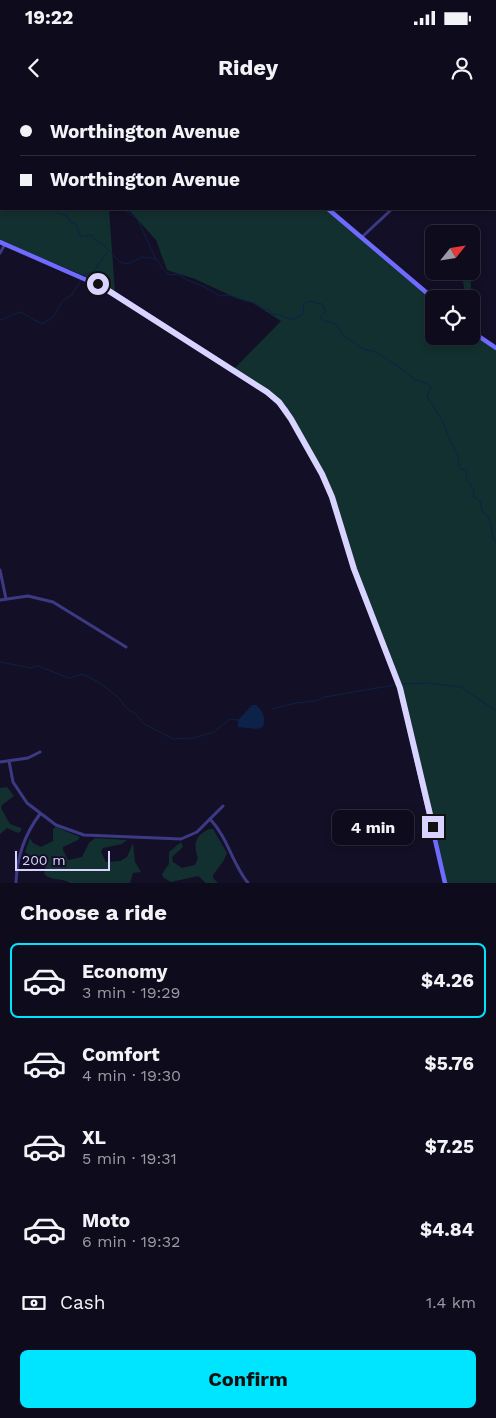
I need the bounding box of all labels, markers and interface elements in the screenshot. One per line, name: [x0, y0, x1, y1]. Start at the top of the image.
text: 19:22: [25, 6, 73, 29]
icon: back: [20, 54, 48, 82]
icon: person: [448, 54, 476, 82]
text: Ridey: [218, 55, 278, 80]
text: Worthington Avenue: [50, 120, 240, 143]
text: Worthington Avenue: [50, 168, 240, 191]
north arrow: [425, 225, 480, 280]
map controls: [425, 225, 480, 345]
route start: [87, 273, 109, 295]
button: locate: [425, 290, 480, 345]
callout: 4 min: [333, 810, 416, 844]
route end: [422, 816, 444, 838]
text: 4 min: [351, 818, 395, 837]
scale bar: [15, 848, 110, 871]
text: 200 m: [22, 852, 66, 868]
text: Choose a ride: [20, 900, 167, 925]
icon: car: [22, 958, 67, 1003]
text: Economy: [82, 960, 167, 983]
text: $4.26: [421, 969, 474, 992]
text: 3 min · 19:29: [82, 983, 180, 1002]
icon: car: [22, 1041, 67, 1086]
text: Comfort: [82, 1043, 160, 1066]
text: $5.76: [425, 1052, 474, 1075]
text: 4 min · 19:30: [82, 1066, 181, 1085]
icon: car: [22, 1124, 67, 1169]
text: XL: [82, 1126, 106, 1149]
text: $7.25: [425, 1135, 474, 1158]
text: 5 min · 19:31: [82, 1149, 177, 1168]
icon: car: [22, 1207, 67, 1252]
text: Moto: [82, 1209, 130, 1232]
text: $4.84: [420, 1218, 474, 1241]
text: 6 min · 19:32: [82, 1232, 180, 1251]
icon: cash: [20, 1289, 48, 1317]
text: Cash: [60, 1291, 106, 1314]
text: 1.4 km: [426, 1293, 476, 1312]
button: Confirm: [20, 1350, 476, 1408]

